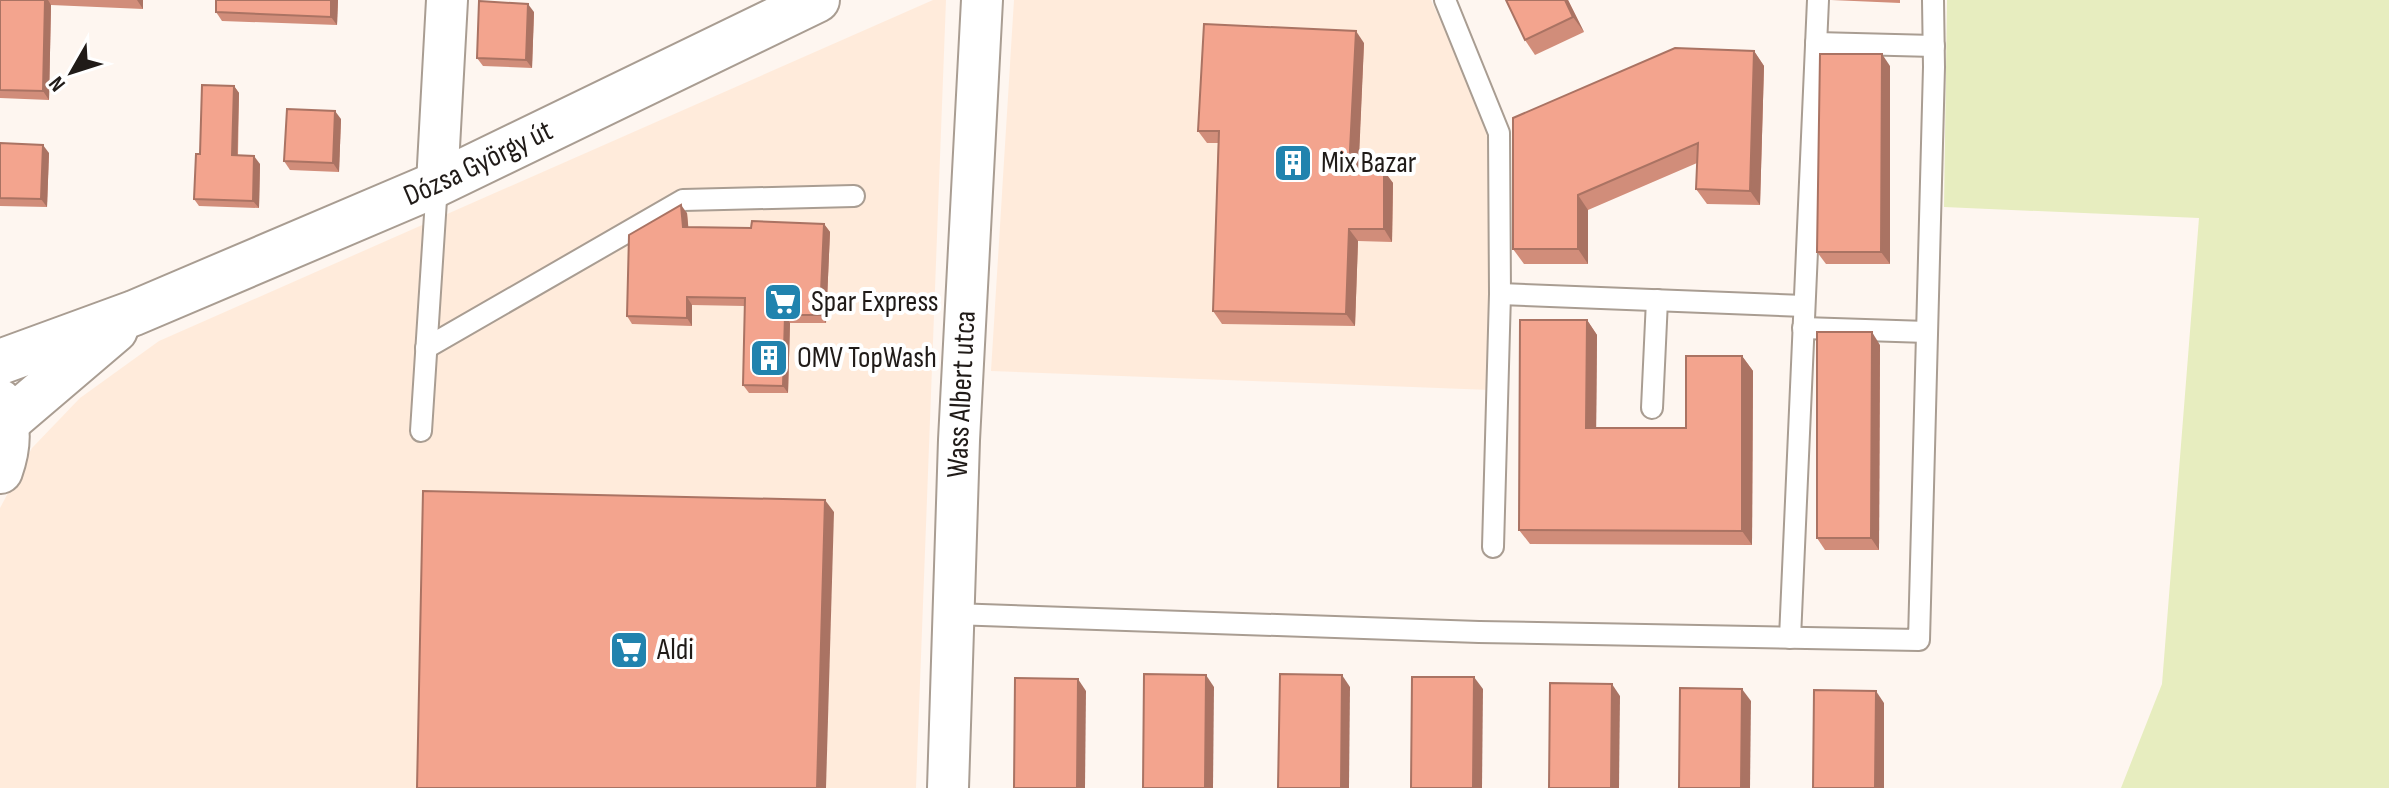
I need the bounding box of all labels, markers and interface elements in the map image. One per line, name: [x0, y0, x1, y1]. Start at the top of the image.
north arrow: [32, 32, 112, 112]
text: N: [43, 71, 72, 97]
street label: Dózsa György út: [398, 113, 558, 214]
building icon: Mix Bazar: [1272, 142, 1314, 184]
place label: Mix Bazar: [1321, 145, 1417, 181]
supermarket icon: Spar Express: [762, 281, 804, 323]
place label: Spar Express: [811, 284, 939, 320]
street label: Wass Albert utca: [940, 310, 984, 478]
building icon: OMV TopWash: [748, 337, 790, 379]
place label: OMV TopWash: [797, 340, 937, 376]
supermarket icon: Aldi: [608, 629, 650, 671]
place label: Aldi: [656, 632, 694, 668]

